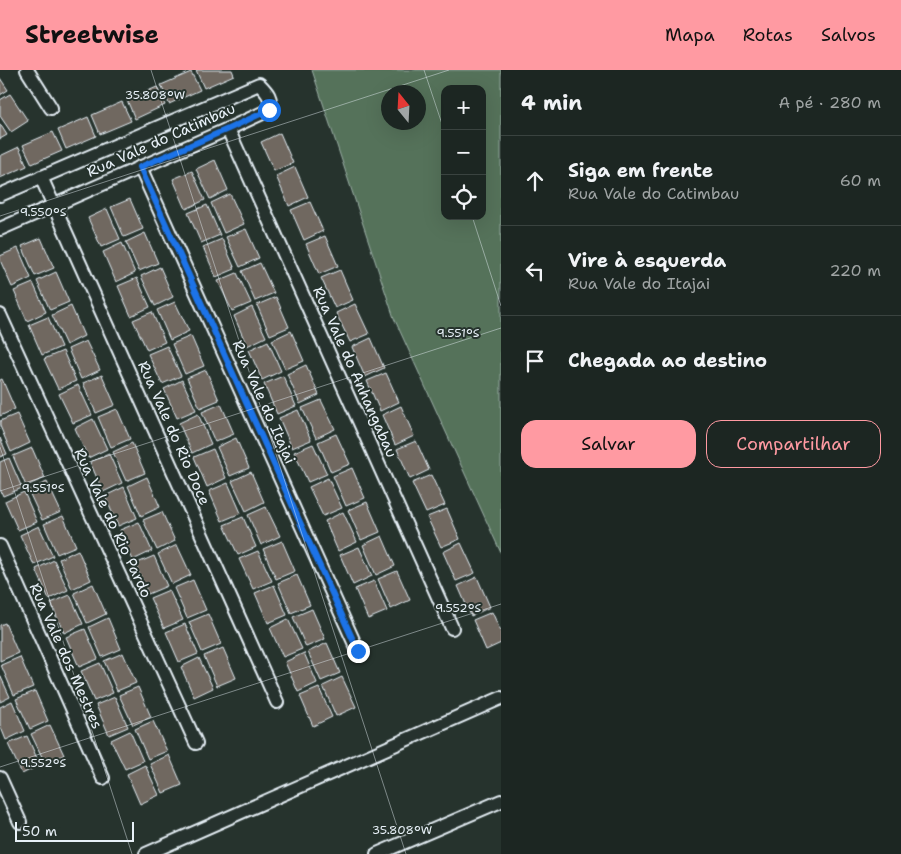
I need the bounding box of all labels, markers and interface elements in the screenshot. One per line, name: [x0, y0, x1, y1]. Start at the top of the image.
text: Streetwise: [25, 19, 159, 51]
text: Mapa: [665, 23, 715, 47]
text: Rotas: [743, 23, 793, 47]
text: Salvos: [821, 23, 876, 47]
north arrow: [381, 85, 426, 130]
map controls: [441, 85, 486, 220]
button: +: [441, 85, 486, 130]
text: 35.808°W: [125, 87, 185, 103]
text: 4 min: [521, 89, 582, 117]
text: A pé · 280 m: [778, 92, 881, 113]
street label: Rua Vale do Catimbau: [84, 98, 238, 182]
route start: [258, 99, 281, 122]
button: −: [441, 130, 486, 175]
text: Siga em frente: [568, 158, 713, 183]
icon: ahead: [521, 167, 549, 195]
text: 60 m: [840, 170, 881, 191]
button: locate: [441, 175, 486, 220]
text: Rua Vale do Catimbau: [568, 183, 739, 204]
text: 9.550°S: [20, 204, 67, 220]
text: Vire à esquerda: [568, 248, 726, 273]
icon: left: [521, 257, 549, 285]
text: 220 m: [829, 260, 881, 281]
text: Rua Vale do Itajai: [568, 273, 710, 294]
street label: Rua Vale do Anhangabau: [308, 283, 402, 461]
text: 9.551°S: [437, 325, 480, 341]
street label: Rua Vale do Itajai: [228, 337, 300, 467]
icon: arrive: [521, 347, 549, 375]
text: Chegada ao destino: [568, 348, 767, 373]
street label: Rua Vale do Rio Doce: [133, 358, 215, 508]
button: Salvar: [521, 420, 696, 468]
button: Compartilhar: [706, 420, 881, 468]
street label: Rua Vale do Rio Pardo: [69, 445, 157, 601]
text: 9.551°S: [22, 480, 65, 496]
street label: Rua Vale dos Mestres: [25, 580, 107, 732]
text: 9.552°S: [435, 600, 481, 616]
route end: [347, 640, 370, 663]
text: 9.552°S: [20, 755, 66, 771]
scale bar: [15, 819, 134, 842]
text: 50 m: [22, 822, 57, 840]
text: 35.808°W: [372, 822, 432, 838]

